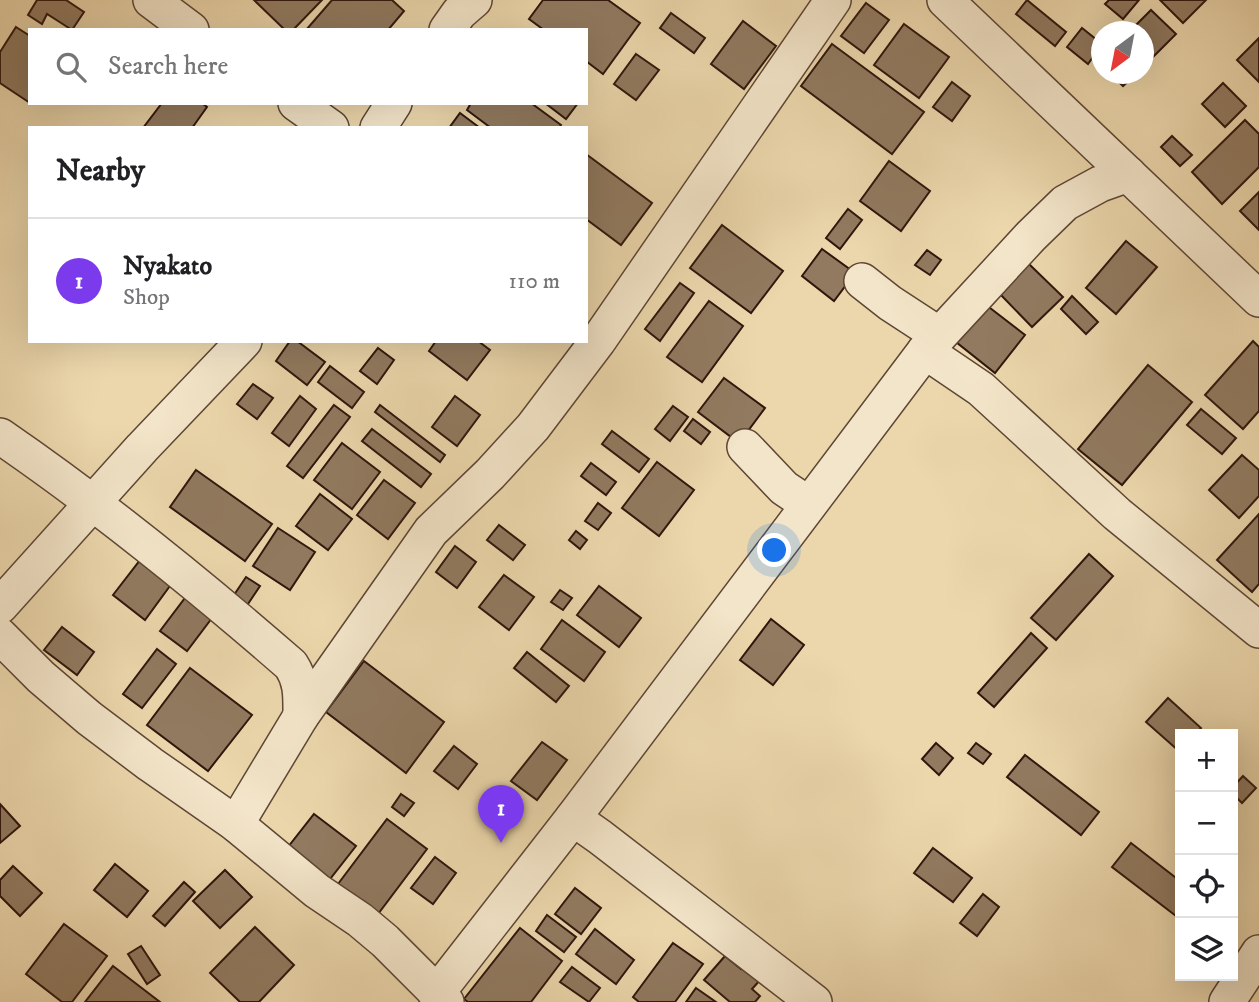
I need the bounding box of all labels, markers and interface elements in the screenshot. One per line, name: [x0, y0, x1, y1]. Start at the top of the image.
north arrow: [1091, 21, 1154, 84]
search box: [28, 28, 588, 105]
icon: search: [52, 48, 90, 86]
text: Search here: [108, 50, 228, 83]
text: Nearby: [56, 153, 145, 190]
text: Nyakato: [123, 250, 212, 283]
text: 1: [75, 267, 83, 296]
text: 110 m: [509, 267, 560, 296]
text: Shop: [123, 283, 170, 312]
your location: [757, 533, 791, 567]
map controls: [1175, 729, 1238, 981]
button: +: [1175, 729, 1238, 792]
pin: 1: [478, 785, 524, 843]
button: −: [1175, 792, 1238, 855]
button: locate: [1175, 855, 1238, 918]
button: layers: [1175, 918, 1238, 981]

